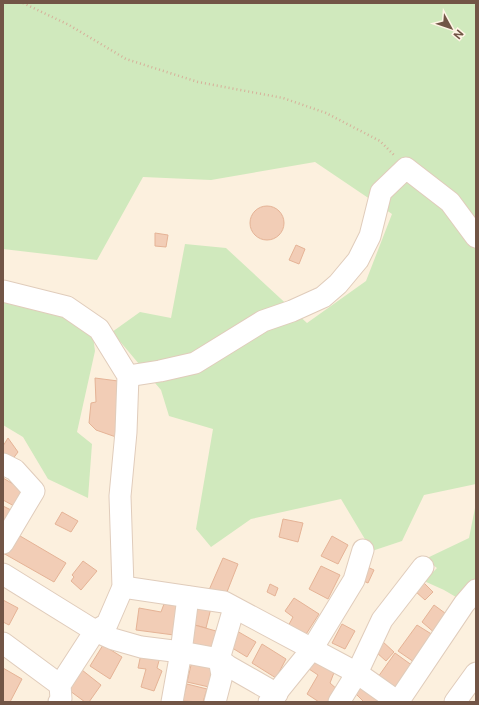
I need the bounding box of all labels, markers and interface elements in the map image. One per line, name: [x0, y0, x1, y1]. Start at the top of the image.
north arrow: [431, 8, 471, 48]
text: N: [451, 27, 466, 42]

